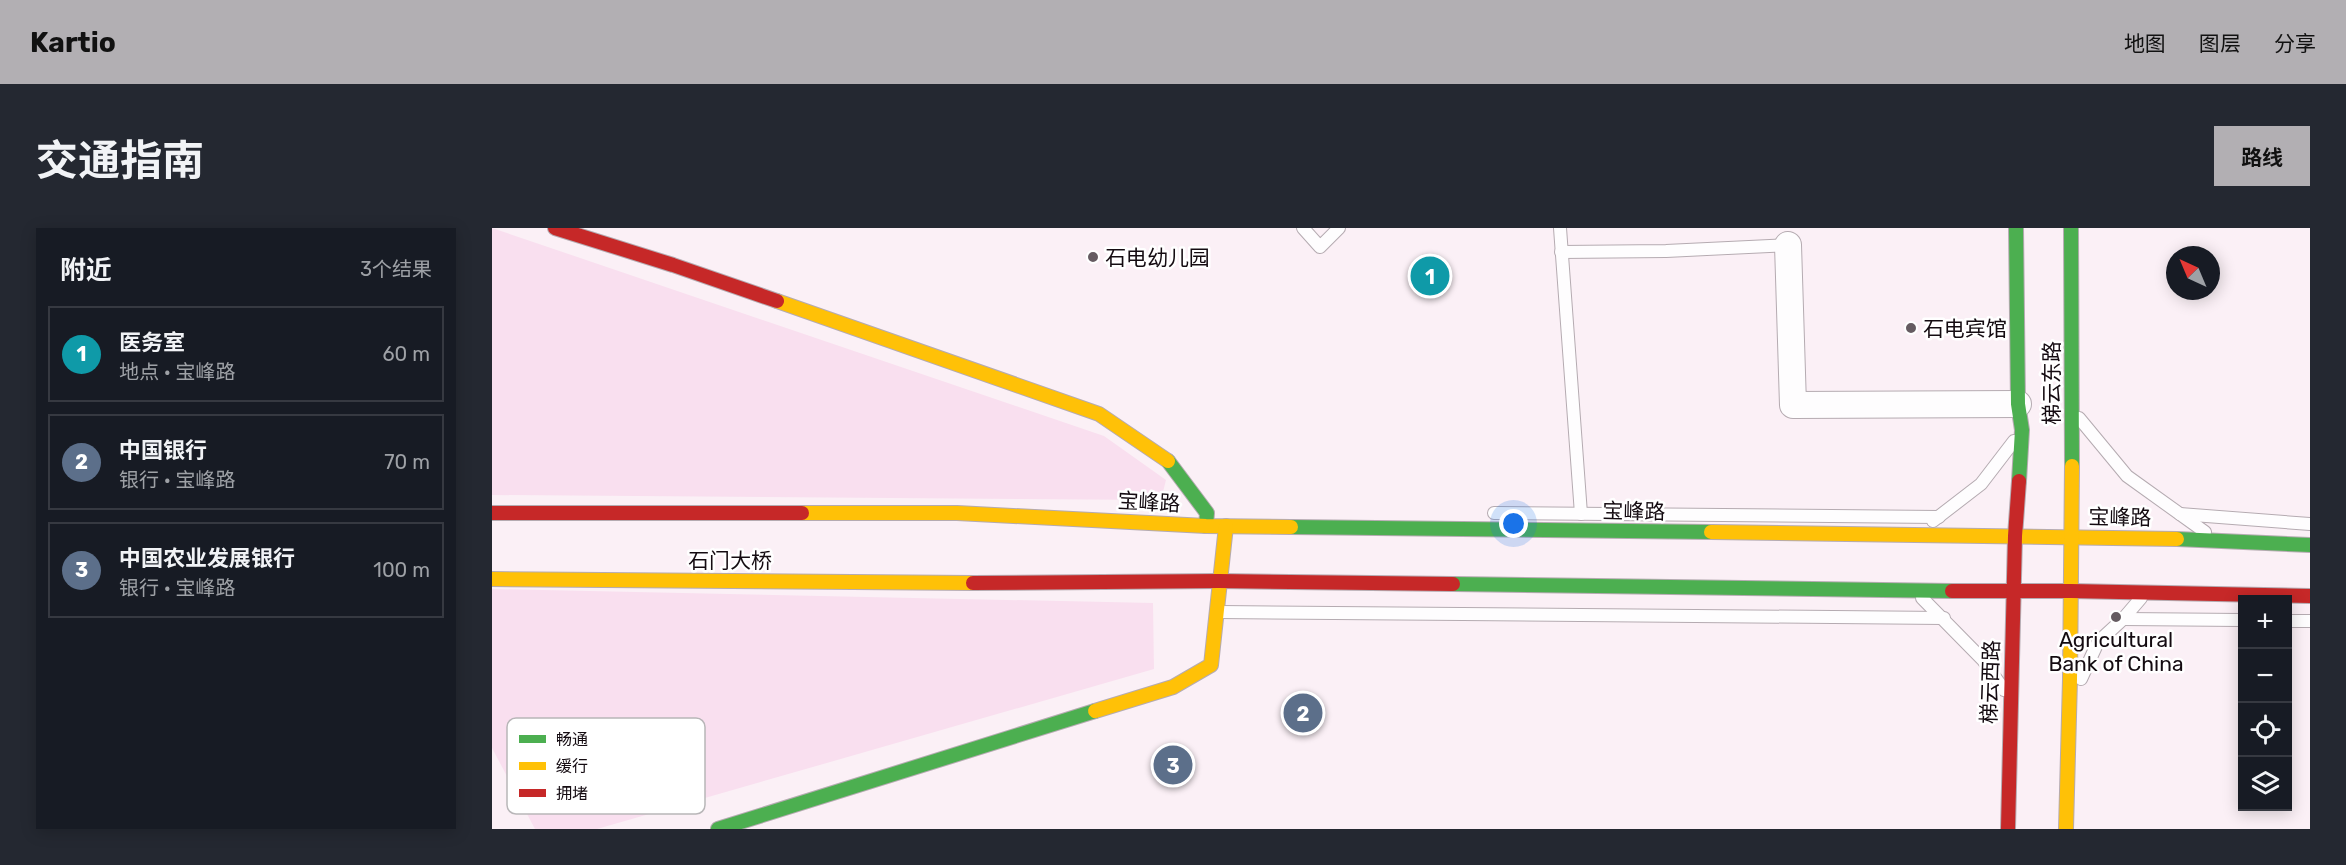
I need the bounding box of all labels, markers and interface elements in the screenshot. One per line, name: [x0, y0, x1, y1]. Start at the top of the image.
text: Kartio: [30, 26, 116, 59]
text: 地图: [2124, 31, 2166, 56]
text: 图层: [2199, 31, 2241, 56]
text: 分享: [2274, 31, 2316, 56]
button: 路线: [2214, 126, 2310, 186]
text: 交通指南: [36, 136, 204, 186]
place label: 石电幼儿园: [1105, 245, 1210, 270]
north arrow: [2166, 246, 2220, 300]
marker: 石电幼儿园: [1086, 250, 1100, 264]
pin: 1: [1410, 254, 1450, 298]
text: 附近: [60, 255, 112, 286]
text: 3个结果: [360, 257, 432, 281]
place label: 石电宾馆: [1923, 316, 2007, 341]
marker: 石电宾馆: [1904, 321, 1918, 335]
text: 医务室: [119, 329, 185, 356]
street label: 梯云东路: [2039, 341, 2064, 425]
text: 1: [77, 342, 86, 366]
text: 60 m: [383, 342, 430, 366]
text: 地点 · 宝峰路: [119, 360, 235, 384]
text: 中国银行: [119, 437, 207, 464]
text: 2: [75, 450, 88, 474]
text: 70 m: [384, 450, 430, 474]
text: 银行 · 宝峰路: [119, 468, 235, 492]
street label: 宝峰路: [1117, 488, 1181, 516]
street label: 宝峰路: [1602, 498, 1666, 524]
street label: 宝峰路: [2088, 504, 2152, 530]
your location: [1499, 509, 1528, 538]
text: 中国农业发展银行: [119, 545, 295, 572]
street label: 石门大桥: [688, 548, 772, 573]
text: 3: [75, 558, 88, 582]
text: 100 m: [373, 558, 430, 582]
text: 银行 · 宝峰路: [119, 576, 235, 600]
map controls: [2238, 595, 2292, 811]
button: +: [2238, 595, 2292, 649]
marker: Agricultural Bank of China: [2109, 610, 2123, 624]
place label: Agricultural Bank of China: [2049, 627, 2183, 676]
street label: 梯云西路: [1976, 640, 2004, 724]
button: −: [2238, 649, 2292, 703]
pin: 2: [1284, 690, 1322, 736]
button: locate: [2238, 703, 2292, 757]
legend: [507, 718, 705, 814]
text: 畅通: [556, 730, 588, 749]
pin: 3: [1154, 742, 1192, 788]
text: 缓行: [556, 757, 588, 776]
button: layers: [2238, 757, 2292, 811]
text: 拥堵: [556, 784, 588, 803]

